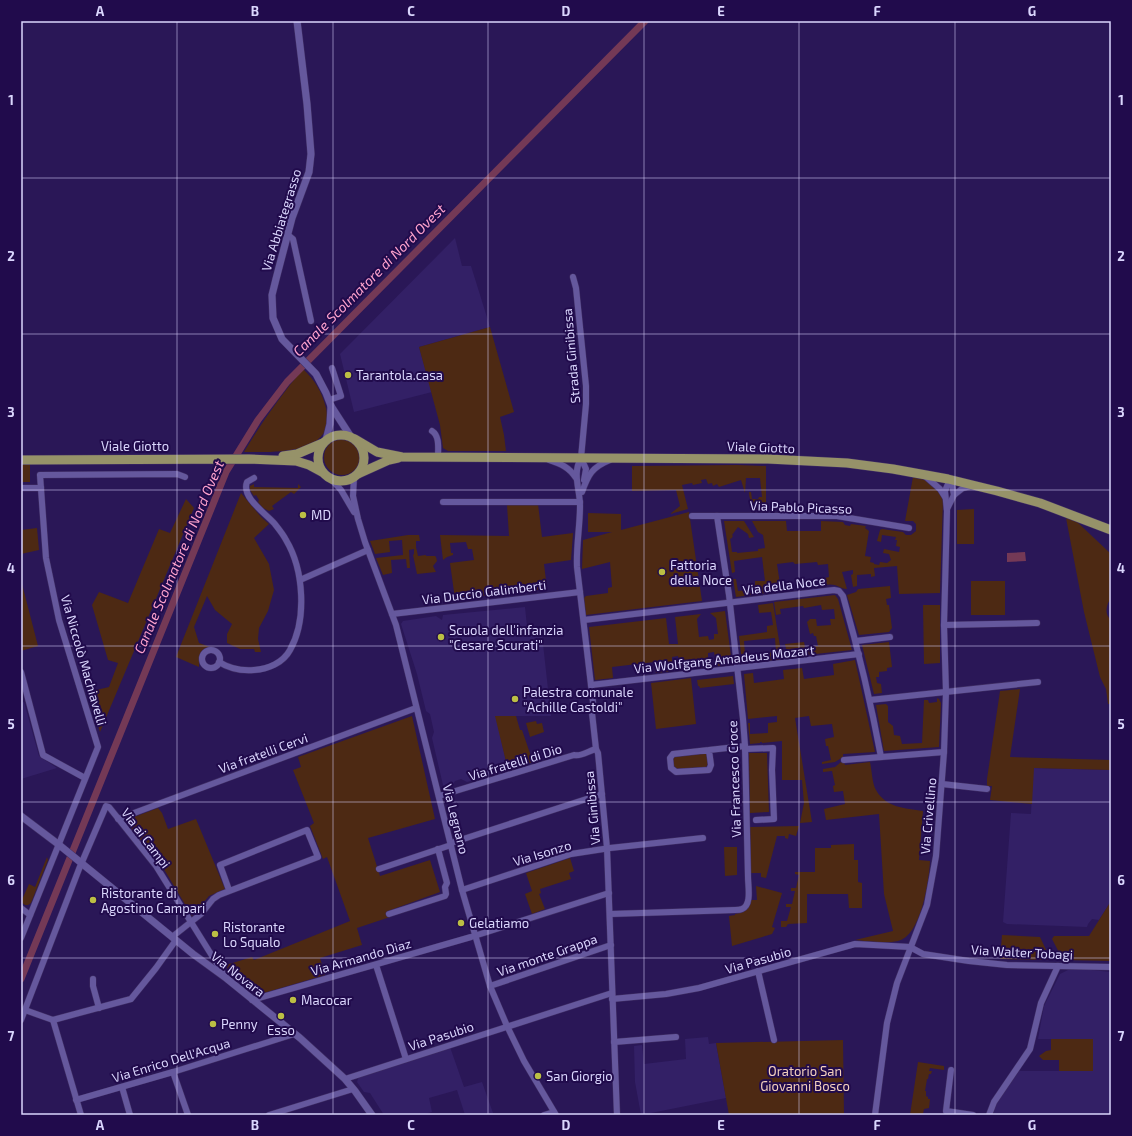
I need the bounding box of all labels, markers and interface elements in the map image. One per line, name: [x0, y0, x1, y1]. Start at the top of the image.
text: A: [96, 3, 105, 19]
text: B: [251, 3, 259, 19]
text: C: [407, 3, 415, 19]
text: D: [562, 3, 571, 19]
text: E: [717, 3, 725, 19]
text: F: [873, 3, 881, 19]
text: G: [1028, 3, 1036, 19]
text: 1: [8, 92, 14, 108]
text: 1: [1118, 92, 1124, 108]
street label: Via Abbiategrasso: [258, 167, 304, 273]
water label: Canale Scolmatore di Nord Ovest: [289, 199, 449, 359]
text: 2: [7, 248, 15, 264]
text: 2: [1117, 248, 1125, 264]
street label: Strada Ginibissa: [559, 308, 583, 404]
place label: Tarantola.casa: [356, 367, 443, 383]
marker: Tarantola.casa: [343, 370, 353, 380]
text: 3: [7, 404, 15, 420]
text: 3: [1117, 404, 1125, 420]
street label: Viale Giotto: [101, 438, 169, 454]
street label: Viale Giotto: [727, 438, 795, 456]
water label: Canale Scolmatore di Nord Ovest: [130, 457, 227, 656]
street label: Via Pablo Picasso: [750, 497, 852, 517]
place label: MD: [311, 507, 331, 523]
marker: MD: [298, 510, 308, 520]
place label: Fattoria della Noce: [670, 557, 732, 588]
text: 4: [7, 560, 15, 576]
text: 4: [1117, 560, 1125, 576]
marker: Fattoria della Noce: [657, 567, 667, 577]
street label: Via della Noce: [742, 572, 826, 598]
street label: Via Duccio Galimberti: [421, 576, 547, 608]
street label: Via Niccolò Machiavelli: [58, 593, 110, 727]
place label: Scuola dell'infanzia "Cesare Scurati": [449, 622, 563, 653]
marker: Scuola dell'infanzia "Cesare Scurati": [436, 632, 446, 642]
street label: Via Wolfgang Amadeus Mozart: [633, 642, 815, 676]
place label: Palestra comunale "Achille Castoldi": [523, 684, 633, 715]
marker: Palestra comunale "Achille Castoldi": [510, 694, 520, 704]
text: 5: [7, 716, 15, 732]
text: 5: [1117, 716, 1125, 732]
street label: Via Francesco Croce: [724, 720, 744, 838]
street label: Via fratelli Cervi: [216, 729, 310, 777]
street label: Via fratelli di Dio: [466, 740, 564, 784]
street label: Via Ginibissa: [581, 770, 603, 846]
street label: Via Crivellino: [917, 777, 939, 855]
street label: Via Legnano: [440, 782, 472, 856]
street label: Via ai Campi: [118, 805, 174, 871]
street label: Via Isonzo: [511, 837, 573, 869]
text: 6: [7, 872, 15, 888]
text: 6: [1117, 872, 1125, 888]
place label: Ristorante di Agostino Campari: [101, 885, 205, 916]
marker: Ristorante di Agostino Campari: [88, 895, 98, 905]
place label: Gelatiamo: [469, 915, 529, 931]
marker: Gelatiamo: [456, 918, 466, 928]
place label: Ristorante Lo Squalo: [223, 919, 285, 950]
marker: Ristorante Lo Squalo: [210, 929, 220, 939]
street label: Via monte Grappa: [495, 930, 599, 980]
street label: Via Armando Diaz: [309, 935, 413, 979]
street label: Via Walter Tobagi: [971, 941, 1073, 963]
street label: Via Pasubio: [723, 943, 793, 977]
street label: Via Novara: [208, 948, 268, 1000]
place label: Macocar: [301, 992, 352, 1008]
marker: Macocar: [288, 995, 298, 1005]
marker: Esso: [276, 1011, 286, 1021]
place label: Penny: [221, 1016, 258, 1032]
street label: Via Pasubio: [406, 1018, 476, 1054]
marker: Penny: [208, 1019, 218, 1029]
place label: Esso: [267, 1022, 295, 1038]
text: 7: [8, 1028, 15, 1044]
text: 7: [1118, 1028, 1125, 1044]
street label: Via Enrico Dell'Acqua: [110, 1034, 232, 1086]
park label: Oratorio San Giovanni Bosco: [760, 1063, 850, 1094]
place label: San Giorgio: [546, 1068, 613, 1084]
marker: San Giorgio: [533, 1071, 543, 1081]
text: A: [96, 1117, 105, 1133]
text: B: [251, 1117, 259, 1133]
text: C: [407, 1117, 415, 1133]
text: D: [562, 1117, 571, 1133]
text: E: [717, 1117, 725, 1133]
text: F: [873, 1117, 881, 1133]
text: G: [1028, 1117, 1036, 1133]

